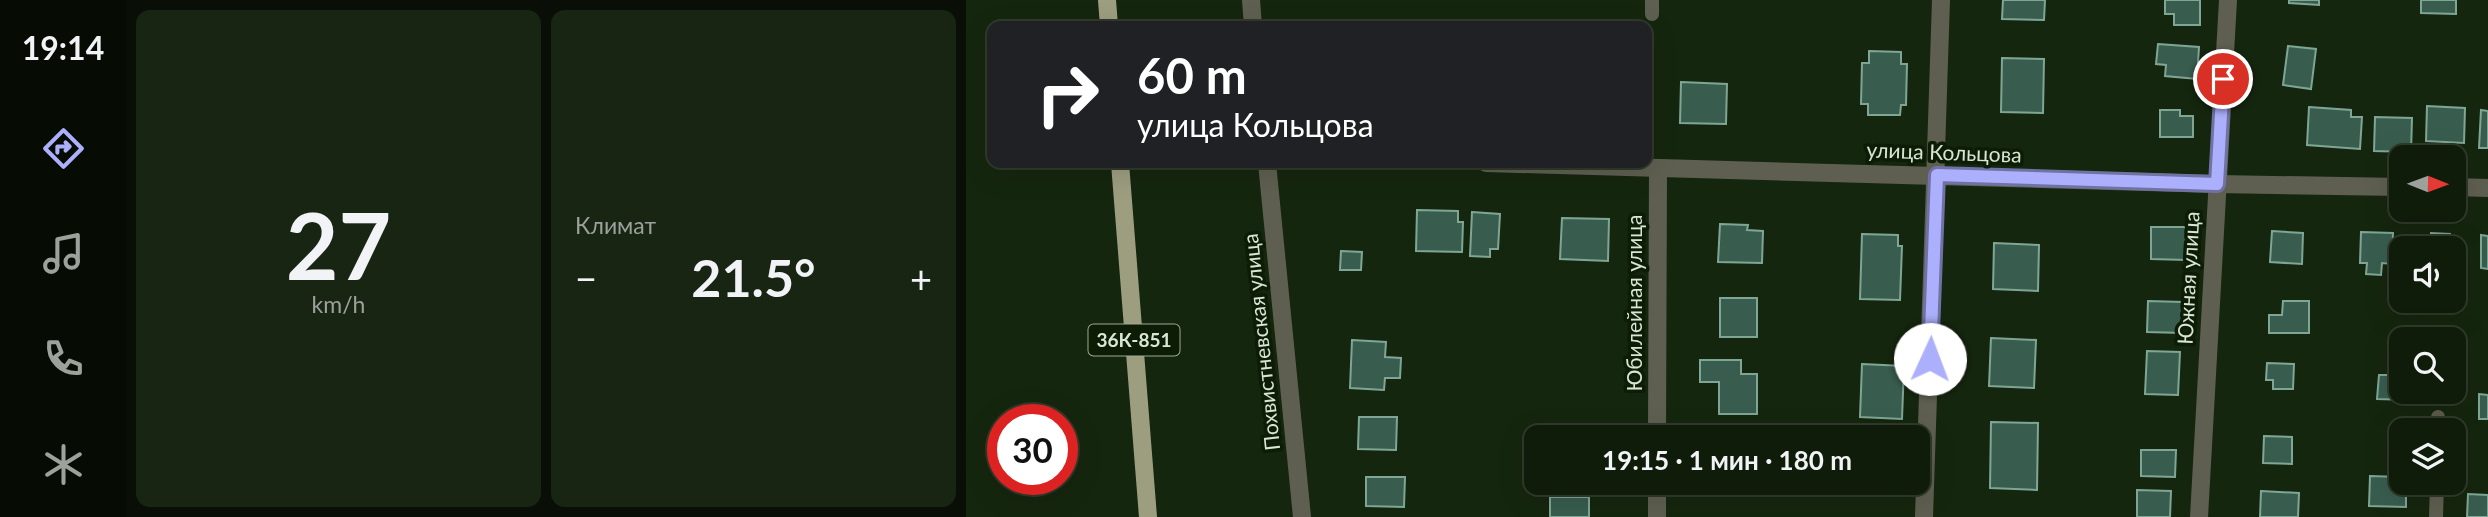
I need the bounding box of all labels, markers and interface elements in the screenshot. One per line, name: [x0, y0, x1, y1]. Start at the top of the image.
text: 19:14: [22, 28, 104, 67]
text: 60 m: [1137, 46, 1247, 104]
icon: right: [1022, 49, 1113, 140]
pin: [2193, 49, 2253, 109]
icon: arrive: [2204, 60, 2242, 98]
text: улица Кольцова: [1137, 105, 1374, 144]
icon: directions: [39, 124, 88, 173]
street label: улица Кольцова: [1866, 136, 2022, 167]
north arrow: [2389, 145, 2466, 222]
map controls: [2389, 145, 2466, 495]
text: 27: [286, 190, 391, 299]
text: Климат: [575, 211, 656, 239]
street label: Южная улица: [2172, 211, 2203, 345]
street label: Юбилейная улица: [1621, 214, 1646, 392]
icon: music: [39, 229, 88, 278]
street label: Похвистневская улица: [1237, 232, 1284, 452]
button: sound: [2389, 236, 2466, 313]
text: 21.5°: [691, 246, 816, 308]
text: −: [575, 255, 597, 301]
text: +: [910, 255, 932, 301]
text: km/h: [312, 290, 365, 318]
position arrow: [1893, 322, 1967, 396]
road number: 36К-851: [1088, 324, 1180, 356]
button: search: [2389, 327, 2466, 404]
icon: phone: [39, 334, 88, 383]
speed limit sign: 30: [987, 404, 1078, 495]
button: layers: [2389, 418, 2466, 495]
icon: climate: [39, 440, 88, 489]
text: 19:15 · 1 мин · 180 m: [1602, 444, 1852, 476]

